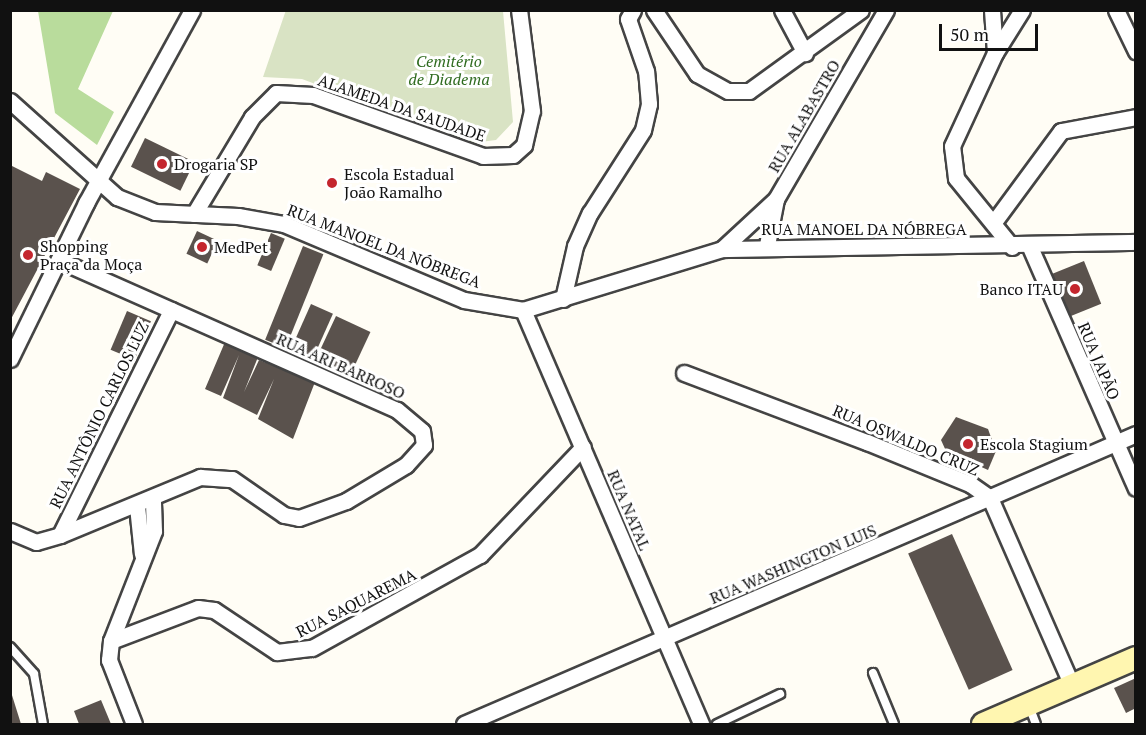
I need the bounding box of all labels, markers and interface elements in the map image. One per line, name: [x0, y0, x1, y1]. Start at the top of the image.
scale bar: [942, 12, 1041, 50]
text: 50 m: [950, 22, 989, 46]
park label: Cemitério de Diadema: [408, 51, 490, 89]
street label: RUA ALABASTRO: [764, 56, 844, 176]
street label: ALAMEDA DA SAUDADE: [315, 70, 489, 146]
place label: Drogaria SP: [174, 154, 258, 174]
marker: Drogaria SP: [155, 157, 169, 171]
place label: Escola Estadual João Ramalho: [344, 164, 454, 202]
marker: Escola Estadual João Ramalho: [325, 176, 339, 190]
street label: RUA MANOEL DA NÓBREGA: [284, 200, 484, 292]
street label: RUA MANOEL DA NÓBREGA: [761, 219, 967, 239]
place label: Shopping Praça da Moça: [40, 236, 142, 274]
place label: MedPet: [214, 237, 268, 257]
marker: MedPet: [195, 240, 209, 254]
marker: Shopping Praça da Moça: [21, 248, 35, 262]
place label: Banco ITAU: [980, 279, 1063, 299]
marker: Banco ITAU: [1068, 282, 1082, 296]
street label: RUA ANTÔNIO CARLOS LUZ: [45, 318, 153, 512]
street label: RUA JAPÃO: [1074, 319, 1124, 403]
street label: RUA ARI BARROSO: [273, 329, 409, 403]
street label: RUA OSWALDO CRUZ: [830, 400, 982, 480]
place label: Escola Stagium: [980, 434, 1088, 454]
marker: Escola Stagium: [961, 437, 975, 451]
street label: RUA NATAL: [603, 467, 655, 553]
street label: RUA WASHINGTON LUIS: [707, 520, 879, 608]
street label: RUA SAQUAREMA: [293, 564, 419, 642]

